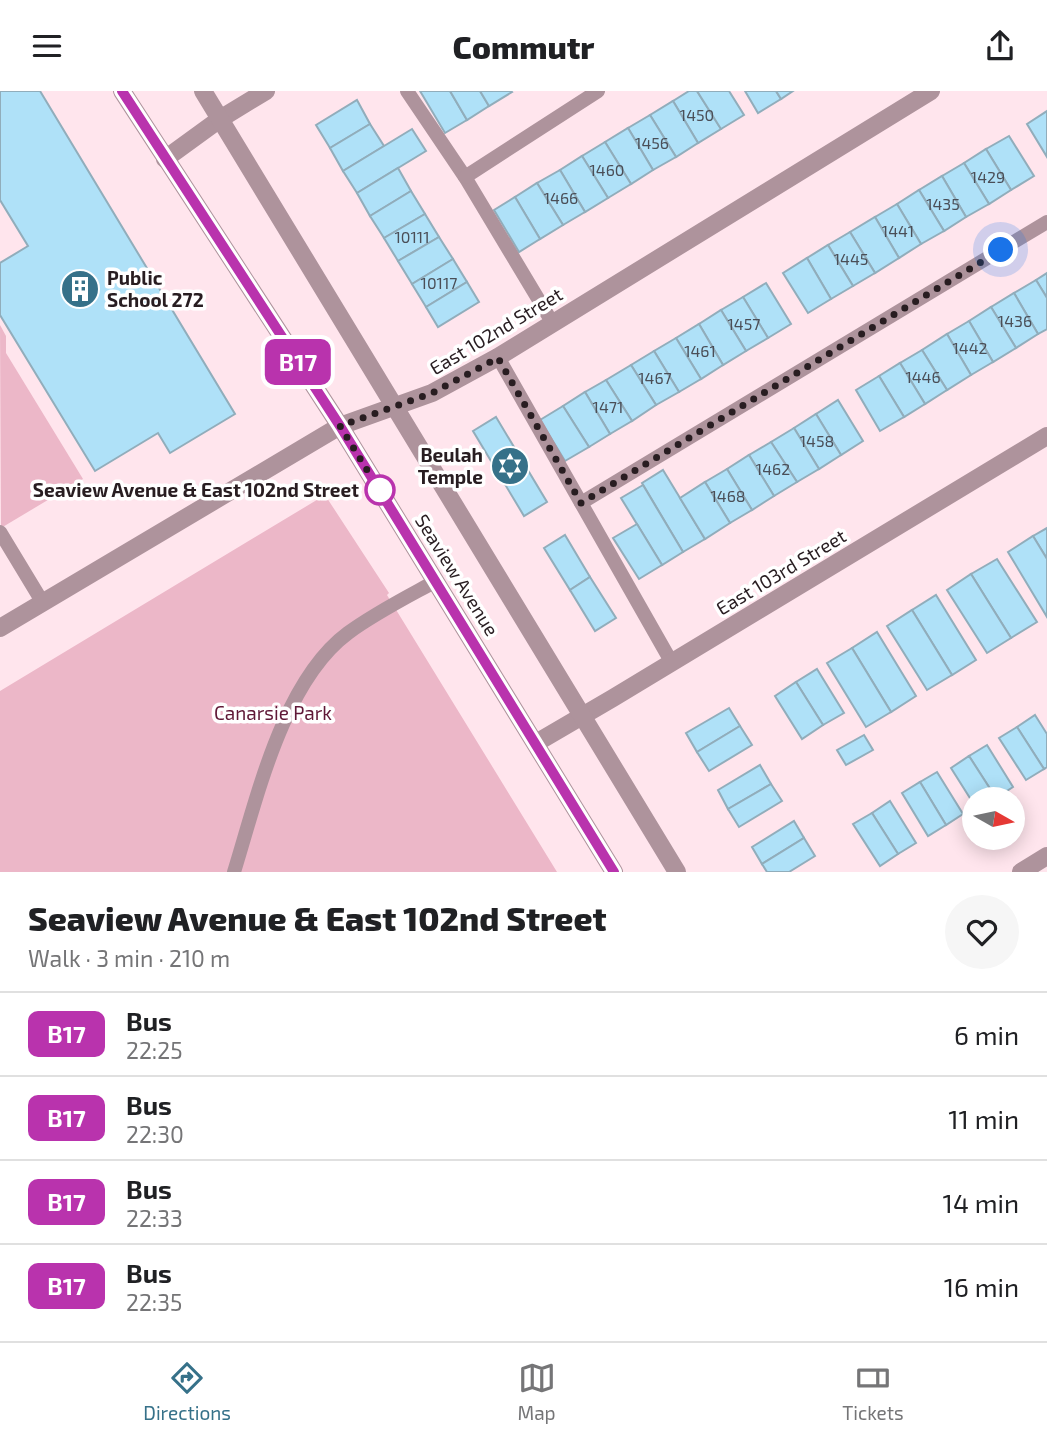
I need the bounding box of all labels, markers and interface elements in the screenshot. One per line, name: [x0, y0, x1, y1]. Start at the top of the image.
icon: menu: [28, 27, 66, 65]
text: Commutr: [453, 27, 594, 65]
icon: share: [981, 27, 1019, 65]
house number: 1450: [680, 105, 714, 124]
house number: 1456: [635, 133, 669, 152]
house number: 1460: [589, 160, 625, 179]
house number: 1429: [971, 167, 1005, 186]
house number: 1466: [544, 188, 578, 207]
house number: 1435: [926, 194, 960, 213]
house number: 1441: [882, 221, 914, 240]
house number: 10111: [394, 227, 430, 246]
your location: [983, 232, 1018, 267]
house number: 1445: [834, 249, 868, 268]
place label: Public School 272: [107, 266, 204, 311]
building icon: Public School 272: [59, 268, 101, 310]
house number: 10117: [421, 273, 457, 292]
street label: East 102nd Street: [425, 282, 566, 379]
house number: 1436: [998, 311, 1032, 330]
house number: 1457: [728, 314, 760, 333]
house number: 1442: [952, 338, 988, 357]
line badge: B17: [258, 339, 338, 385]
house number: 1461: [684, 341, 716, 360]
text: B17: [279, 347, 317, 376]
house number: 1446: [905, 367, 941, 386]
house number: 1467: [638, 368, 672, 387]
house number: 1471: [593, 397, 623, 416]
house number: 1458: [800, 431, 834, 450]
place label: Beulah Temple: [418, 443, 483, 488]
synagogue icon: Beulah Temple: [489, 445, 531, 487]
house number: 1462: [756, 459, 790, 478]
marker: Seaview Avenue & East 102nd Street: [365, 475, 395, 505]
place label: Seaview Avenue & East 102nd Street: [33, 478, 359, 501]
house number: 1468: [710, 486, 746, 505]
street label: Seaview Avenue: [411, 510, 504, 640]
street label: East 103rd Street: [712, 524, 850, 619]
park label: Canarsie Park: [214, 701, 332, 724]
north arrow: [962, 787, 1026, 851]
map controls: [962, 787, 1025, 850]
button: heart: [945, 895, 1019, 969]
text: Seaview Avenue & East 102nd Street: [28, 898, 607, 938]
text: Walk · 3 min · 210 m: [28, 944, 230, 972]
text: Bus: [126, 1005, 172, 1036]
text: B17: [47, 1019, 86, 1048]
text: 6 min: [954, 1019, 1019, 1050]
text: 22:25: [126, 1036, 183, 1064]
text: Bus: [126, 1089, 172, 1120]
text: B17: [47, 1103, 86, 1132]
text: 11 min: [948, 1103, 1019, 1134]
text: 22:30: [126, 1120, 184, 1148]
text: Bus: [126, 1173, 172, 1204]
text: B17: [47, 1187, 86, 1216]
text: 14 min: [943, 1187, 1019, 1218]
text: 22:33: [126, 1204, 183, 1232]
text: Bus: [126, 1257, 172, 1288]
text: B17: [47, 1271, 86, 1300]
text: 16 min: [944, 1271, 1019, 1302]
text: 22:35: [126, 1288, 182, 1316]
tab: Directions: [143, 1359, 231, 1424]
tab: Map: [517, 1359, 556, 1424]
tab: Tickets: [842, 1359, 904, 1424]

